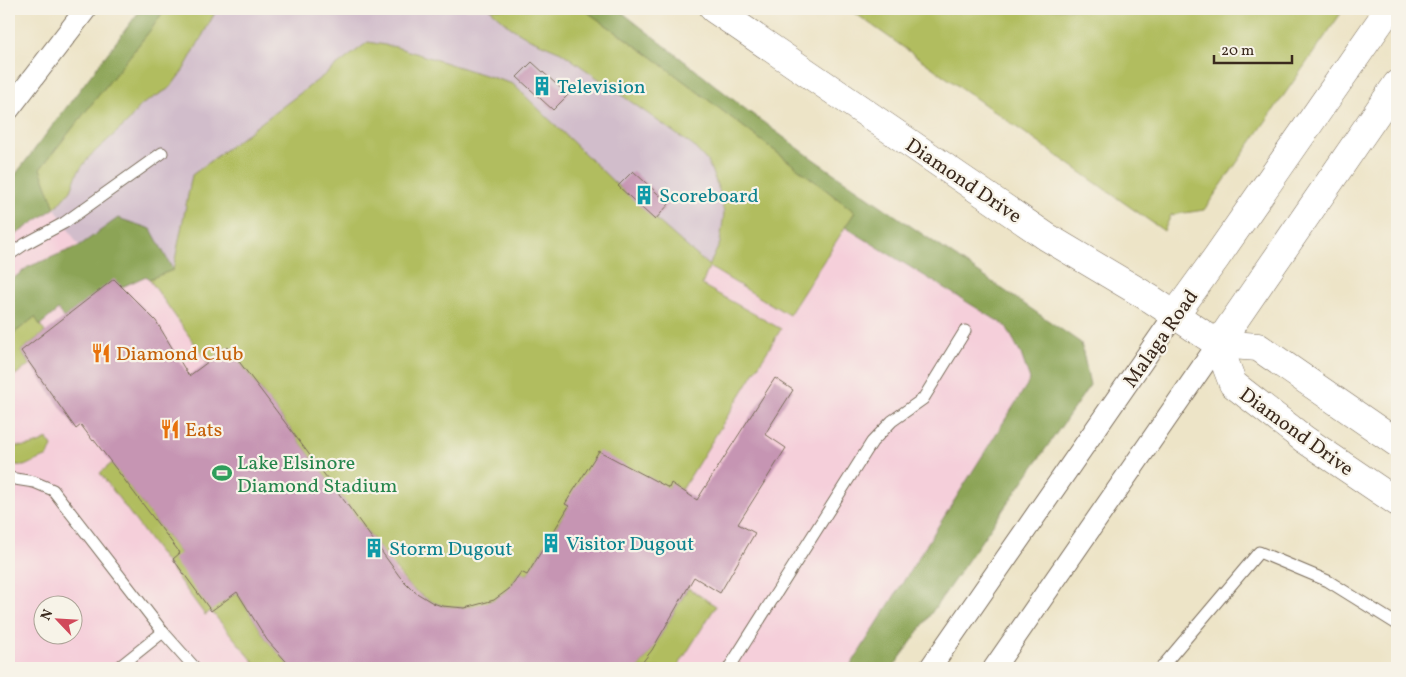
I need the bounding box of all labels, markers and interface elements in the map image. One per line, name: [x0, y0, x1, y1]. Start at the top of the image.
scale bar: [1214, 32, 1291, 64]
text: 20 m: [1221, 41, 1254, 62]
place label: Television: [557, 74, 646, 102]
building icon: Television: [531, 75, 553, 97]
street label: Diamond Drive: [899, 132, 1027, 231]
place label: Scoreboard: [659, 183, 759, 211]
building icon: Scoreboard: [633, 184, 655, 206]
street label: Malaga Road: [1118, 284, 1206, 394]
place label: Diamond Club: [116, 341, 243, 369]
restaurant icon: Diamond Club: [90, 342, 112, 364]
street label: Diamond Drive: [1233, 382, 1359, 484]
place label: Eats: [185, 417, 222, 445]
restaurant icon: Eats: [159, 418, 181, 440]
place label: Lake Elsinore Diamond Stadium: [237, 450, 397, 501]
sports icon: Lake Elsinore Diamond Stadium: [211, 462, 233, 484]
place label: Visitor Dugout: [566, 531, 694, 559]
building icon: Visitor Dugout: [540, 532, 562, 554]
place label: Storm Dugout: [389, 536, 513, 564]
building icon: Storm Dugout: [363, 537, 385, 559]
north arrow: [32, 594, 82, 644]
text: N: [37, 607, 58, 624]

